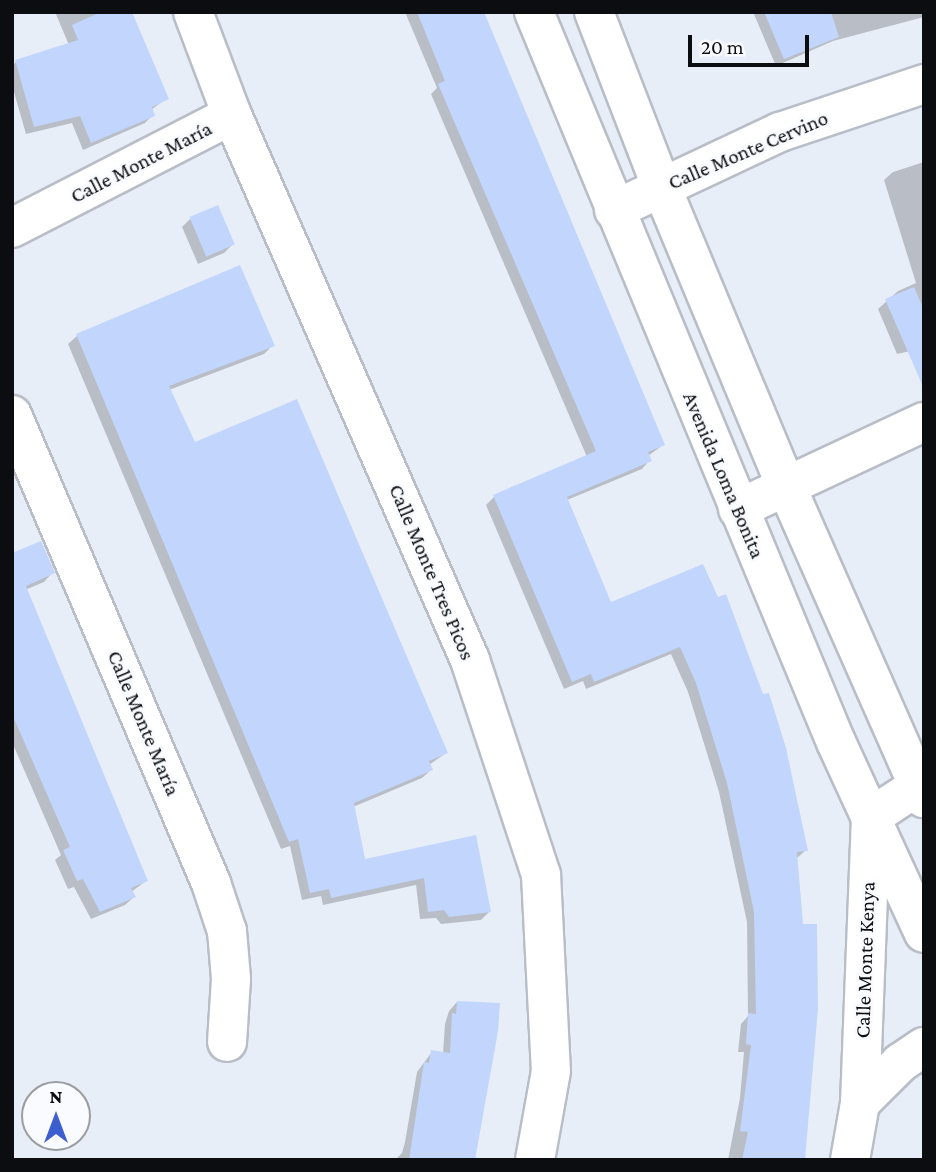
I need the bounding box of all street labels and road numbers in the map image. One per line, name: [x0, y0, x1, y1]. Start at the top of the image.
street label: Calle Monte Cervino: [664, 105, 832, 195]
street label: Calle Monte María: [66, 116, 216, 208]
street label: Avenida Loma Bonita: [678, 388, 770, 562]
street label: Calle Monte Tres Picos: [384, 480, 480, 664]
street label: Calle Monte María: [102, 647, 186, 799]
street label: Calle Monte Kenya: [850, 881, 880, 1039]

